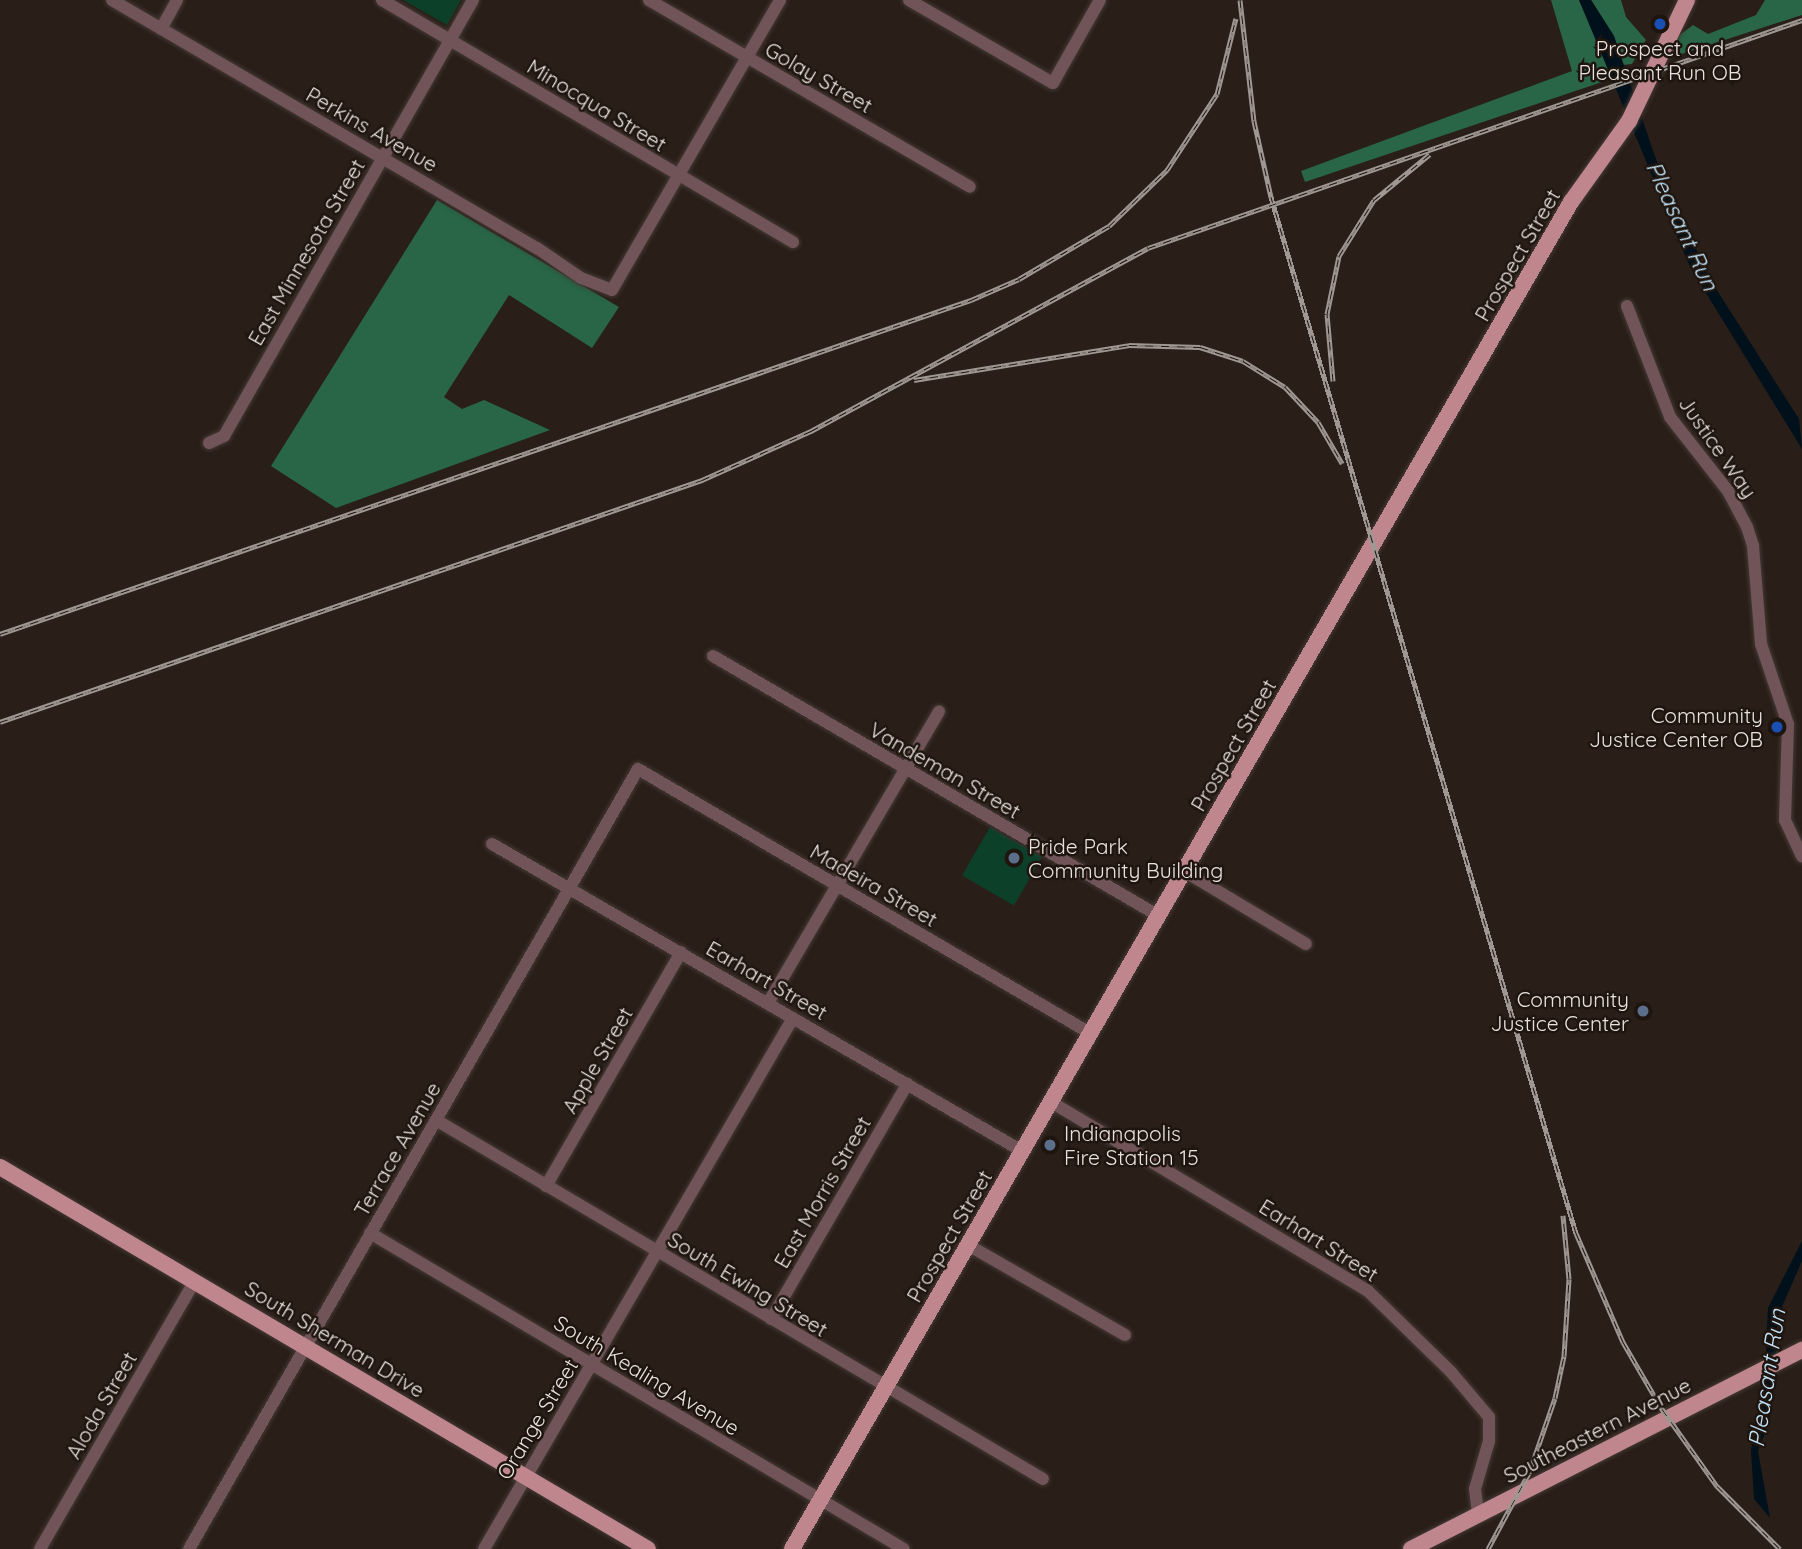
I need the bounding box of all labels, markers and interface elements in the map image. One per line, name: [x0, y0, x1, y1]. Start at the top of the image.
marker: Prospect and Pleasant Run OB: [1652, 16, 1668, 32]
place label: Prospect and Pleasant Run OB: [1579, 35, 1741, 85]
street label: Golay Street: [761, 36, 877, 118]
street label: Minocqua Street: [523, 53, 671, 157]
street label: Perkins Avenue: [302, 81, 442, 177]
street label: East Minnesota Street: [242, 154, 370, 350]
water label: Pleasant Run: [1640, 157, 1724, 295]
street label: Prospect Street: [1469, 184, 1565, 326]
street label: Justice Way: [1674, 391, 1762, 503]
street label: Prospect Street: [1185, 674, 1281, 816]
place label: Community Justice Center OB: [1589, 702, 1763, 752]
street label: Vandeman Street: [865, 717, 1025, 823]
marker: Community Justice Center OB: [1769, 719, 1785, 735]
place label: Pride Park Community Building: [1028, 833, 1223, 883]
street label: Madeira Street: [806, 838, 942, 932]
marker: Pride Park Community Building: [1006, 850, 1022, 866]
street label: Earhart Street: [702, 935, 832, 1025]
place label: Community Justice Center: [1490, 986, 1629, 1036]
street label: Apple Street: [556, 1002, 638, 1118]
marker: Community Justice Center: [1635, 1003, 1651, 1019]
street label: Terrace Avenue: [348, 1077, 446, 1221]
street label: East Morris Street: [768, 1112, 876, 1272]
place label: Indianapolis Fire Station 15: [1064, 1120, 1199, 1170]
marker: Indianapolis Fire Station 15: [1042, 1137, 1058, 1153]
street label: Prospect Street: [901, 1165, 997, 1307]
street label: Earhart Street: [1255, 1193, 1383, 1287]
street label: South Ewing Street: [664, 1226, 832, 1342]
street label: South Sherman Drive: [241, 1275, 429, 1403]
water label: Pleasant Run: [1742, 1307, 1792, 1449]
street label: South Kealing Avenue: [550, 1310, 744, 1440]
street label: Aloda Street: [60, 1347, 142, 1463]
street label: Orange Street: [491, 1354, 583, 1484]
street label: Southeastern Avenue: [1499, 1372, 1695, 1488]

